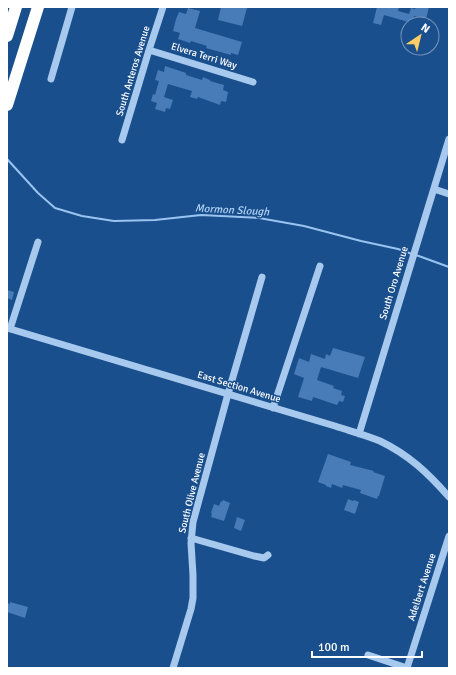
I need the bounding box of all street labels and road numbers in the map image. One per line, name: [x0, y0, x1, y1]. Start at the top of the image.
street label: South Anteros Avenue: [114, 24, 152, 118]
street label: Elvera Terri Way: [170, 40, 239, 72]
street label: South Oro Avenue: [377, 245, 411, 321]
street label: East Section Avenue: [196, 369, 282, 405]
street label: South Olive Avenue: [176, 452, 208, 534]
street label: Adelbert Avenue: [405, 552, 439, 622]

